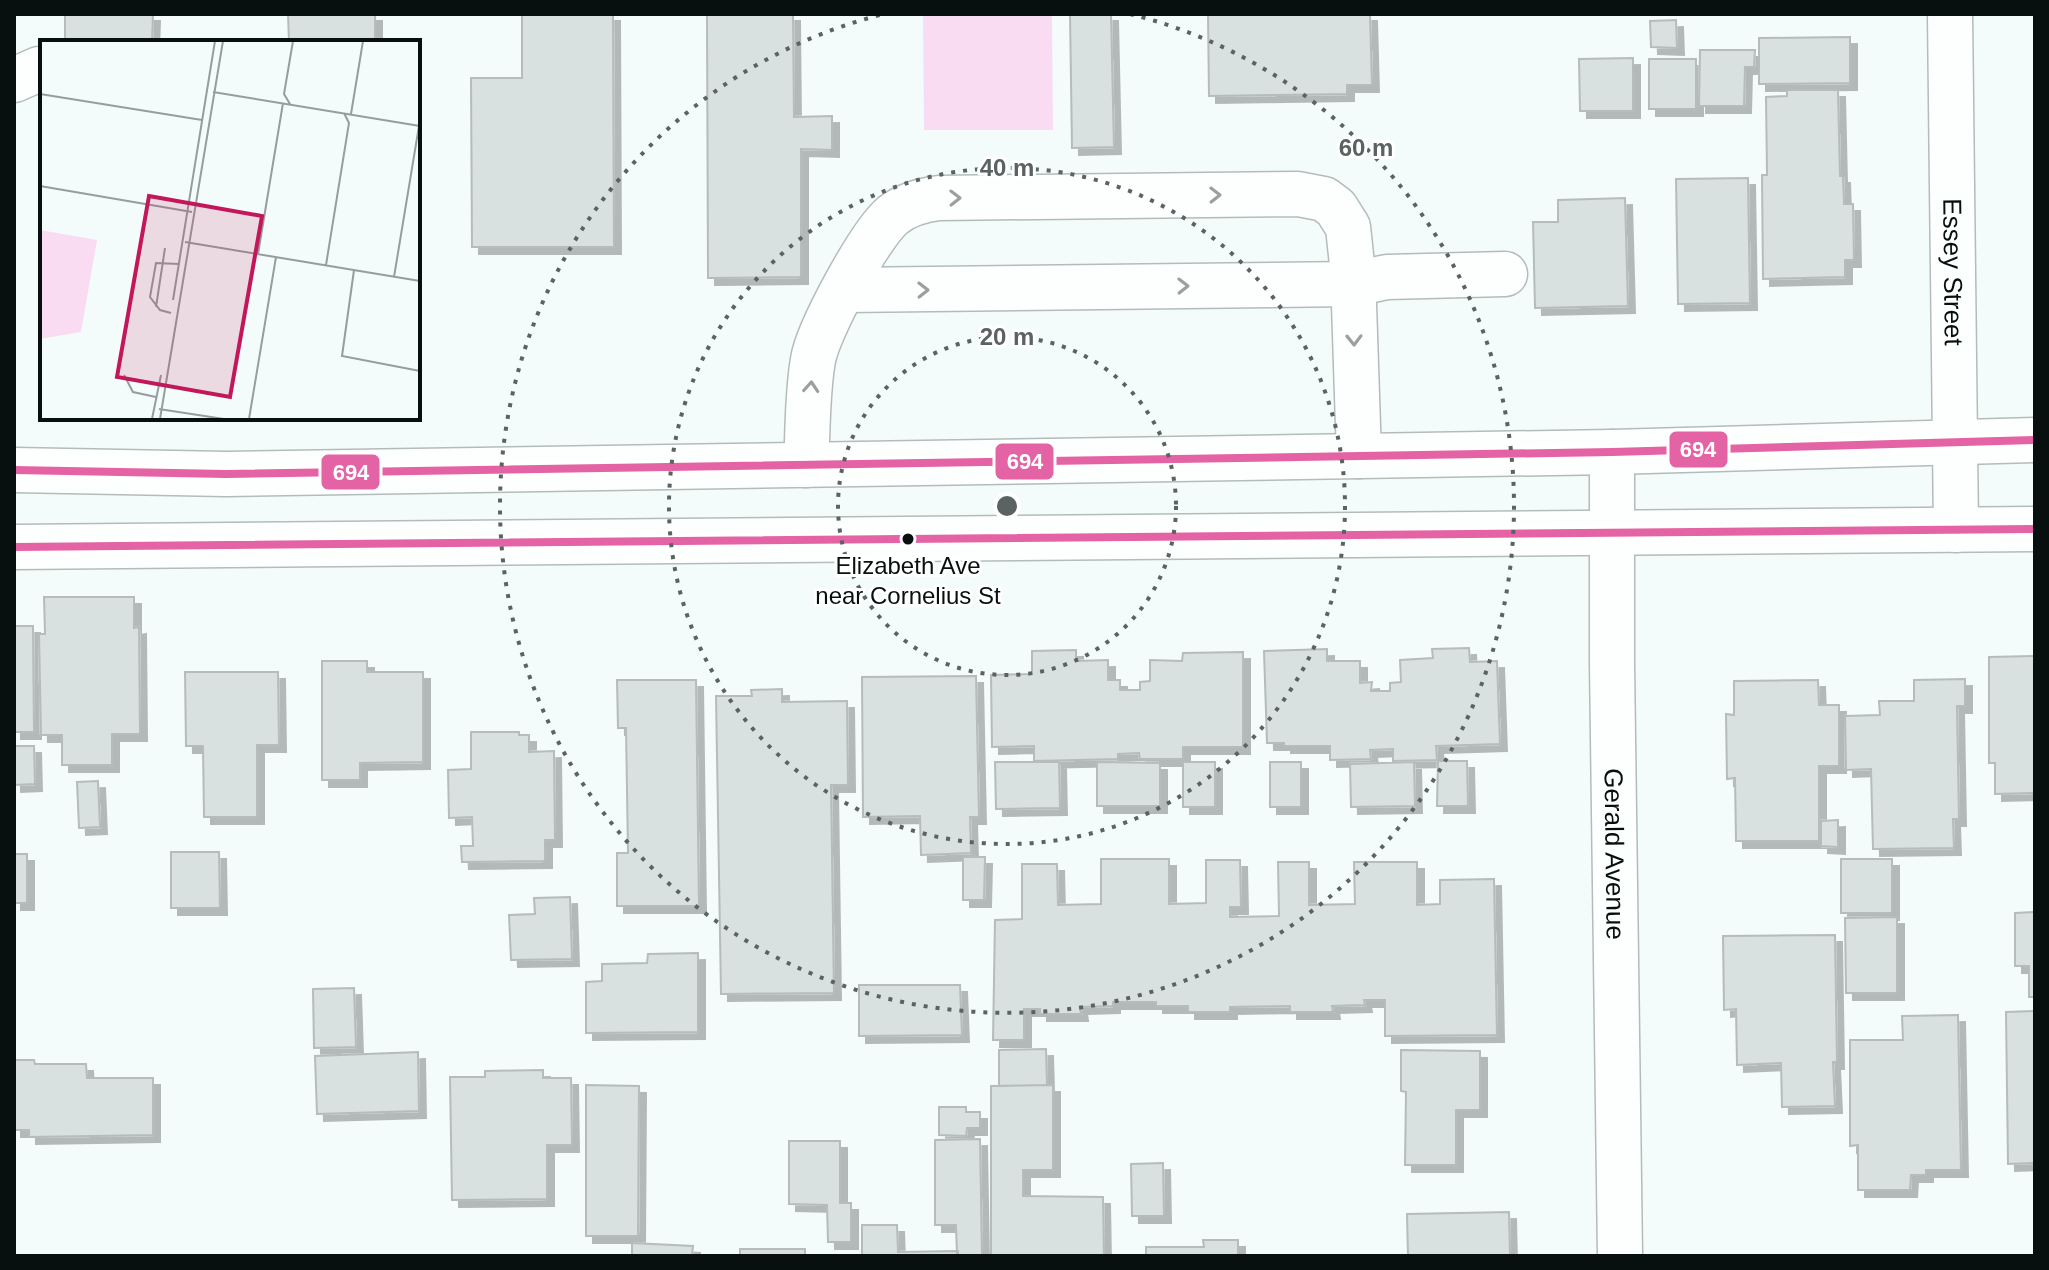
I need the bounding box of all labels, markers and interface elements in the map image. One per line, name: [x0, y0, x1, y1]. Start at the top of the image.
inset map: [40, 40, 420, 420]
text: 60 m: [1339, 134, 1393, 161]
text: 40 m: [980, 154, 1034, 181]
one-way arrow: [1209, 186, 1222, 204]
one-way arrow: [949, 189, 962, 207]
street label: Essey Street: [1937, 198, 1969, 347]
one-way arrow: [1177, 278, 1190, 295]
one-way arrow: [917, 281, 930, 298]
text: 20 m: [980, 323, 1034, 350]
one-way arrow: [1345, 334, 1363, 346]
one-way arrow: [802, 380, 819, 393]
line badge: 694: [1668, 430, 1729, 469]
text: 694: [1680, 437, 1717, 462]
line badge: 694: [994, 442, 1055, 481]
text: 694: [1007, 449, 1044, 474]
line badge: 694: [320, 453, 381, 491]
text: 694: [333, 460, 370, 485]
centre of rings: [993, 492, 1021, 520]
marker: Elizabeth Ave near Cornelius St: [900, 531, 916, 547]
place label: Elizabeth Ave near Cornelius St: [815, 552, 1001, 609]
street label: Gerald Avenue: [1598, 768, 1631, 940]

